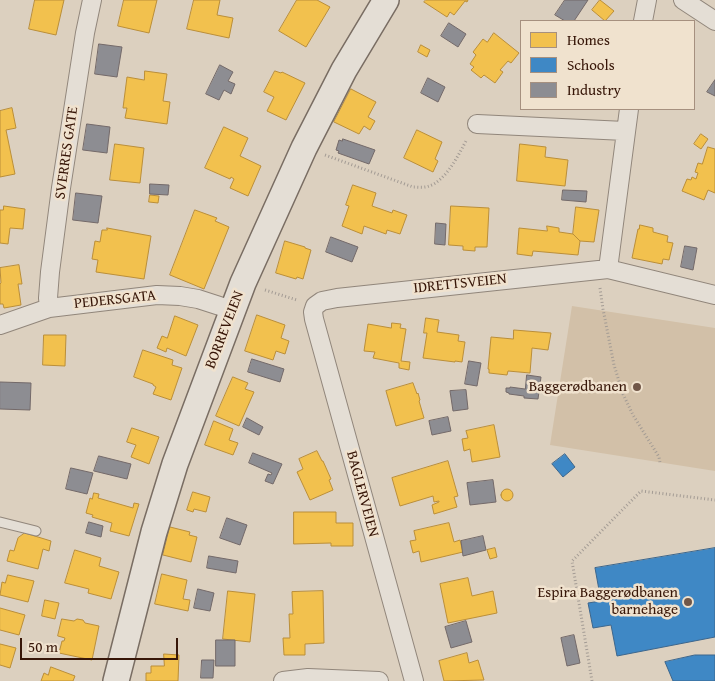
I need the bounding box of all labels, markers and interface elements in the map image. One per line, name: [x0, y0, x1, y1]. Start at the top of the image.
legend: [520, 20, 695, 110]
text: Homes: [567, 29, 610, 50]
text: Schools: [567, 54, 615, 75]
text: Industry: [567, 79, 621, 100]
street label: SVERRES GATE: [52, 105, 82, 201]
street label: IDRETTSVEIEN: [413, 270, 507, 298]
street label: PEDERSGATA: [73, 287, 157, 313]
street label: BORREVEIEN: [202, 289, 248, 371]
place label: Baggerødbanen: [529, 378, 627, 396]
marker: Baggerødbanen: [631, 381, 643, 393]
street label: BAGLERVEIEN: [342, 449, 382, 539]
place label: Espira Baggerødbanen barnehage: [538, 584, 678, 619]
marker: Espira Baggerødbanen barnehage: [682, 596, 694, 608]
scale bar: [22, 628, 180, 660]
text: 50 m: [28, 636, 58, 657]

